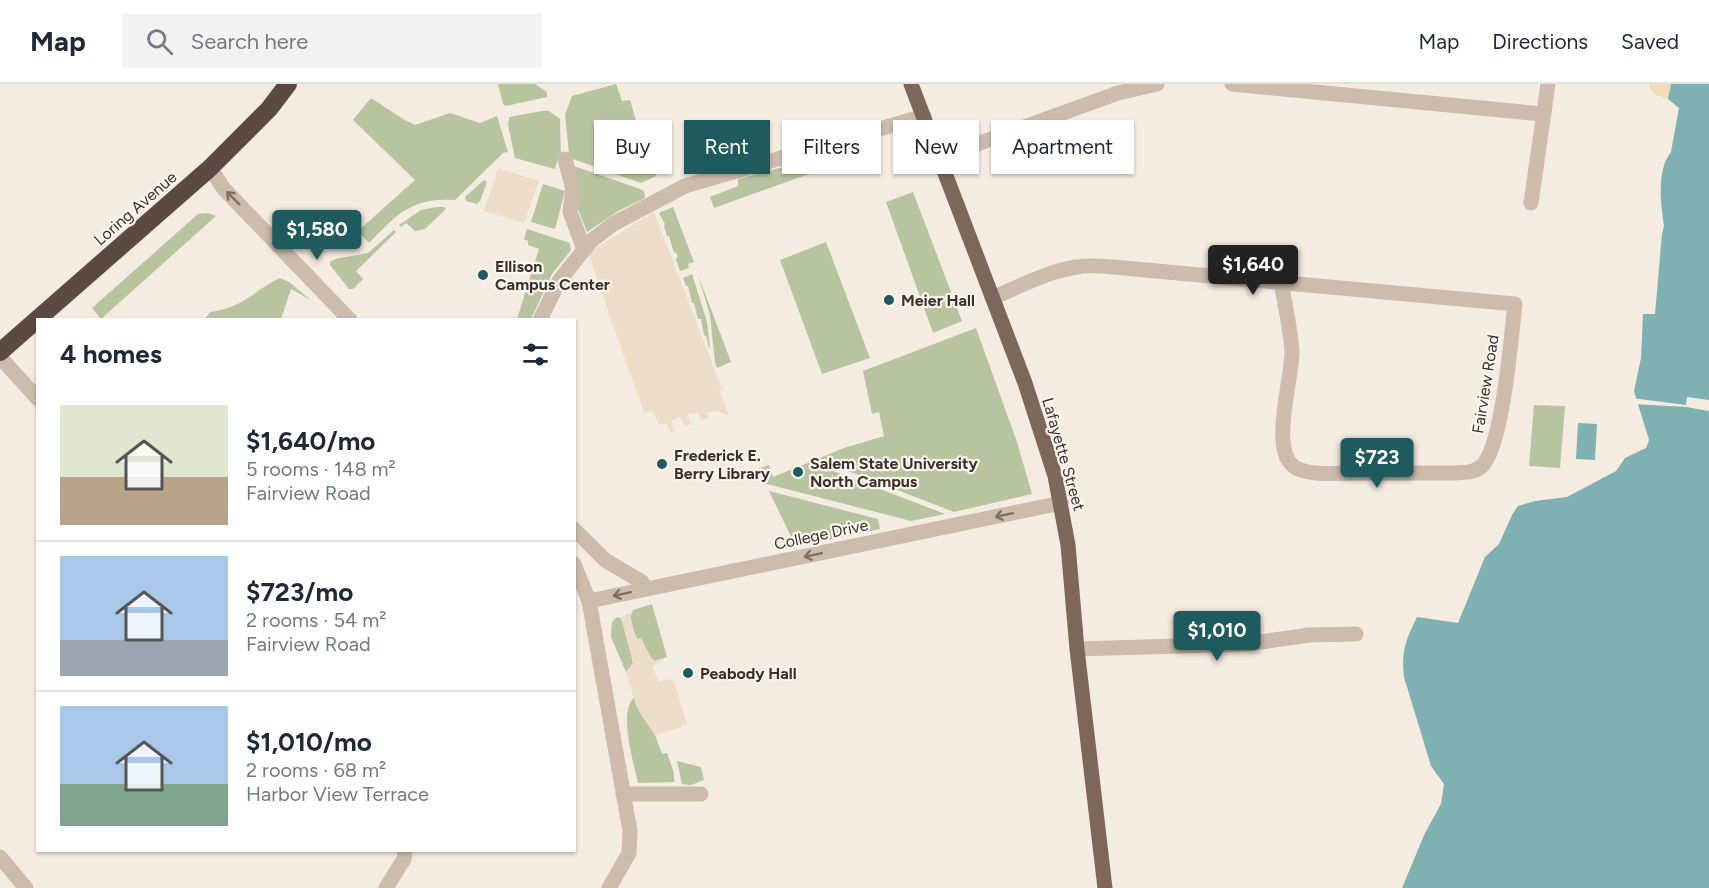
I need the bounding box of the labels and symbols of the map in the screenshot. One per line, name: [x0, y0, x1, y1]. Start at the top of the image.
street label: Loring Avenue: [90, 167, 181, 249]
one-way arrow: [226, 190, 240, 205]
pin: $1,580: [268, 210, 366, 261]
pin: $1,640: [1204, 245, 1302, 296]
place label: Ellison Campus Center: [495, 257, 610, 294]
marker: Ellison Campus Center: [476, 268, 490, 282]
place label: Meier Hall: [901, 291, 975, 310]
marker: Meier Hall: [882, 293, 896, 307]
street label: Fairview Road: [1468, 333, 1503, 435]
street label: Lafayette Street: [1038, 395, 1089, 513]
pin: $723: [1341, 438, 1413, 489]
place label: Frederick E. Berry Library: [674, 446, 771, 483]
place label: Salem State University North Campus: [810, 454, 978, 491]
marker: Frederick E. Berry Library: [655, 457, 669, 471]
marker: Salem State University North Campus: [791, 465, 805, 479]
one-way arrow: [994, 510, 1014, 521]
street label: College Drive: [772, 515, 870, 554]
one-way arrow: [803, 549, 822, 561]
one-way arrow: [612, 589, 632, 600]
pin: $1,010: [1168, 611, 1266, 662]
place label: Peabody Hall: [700, 664, 797, 683]
marker: Peabody Hall: [681, 666, 695, 680]

